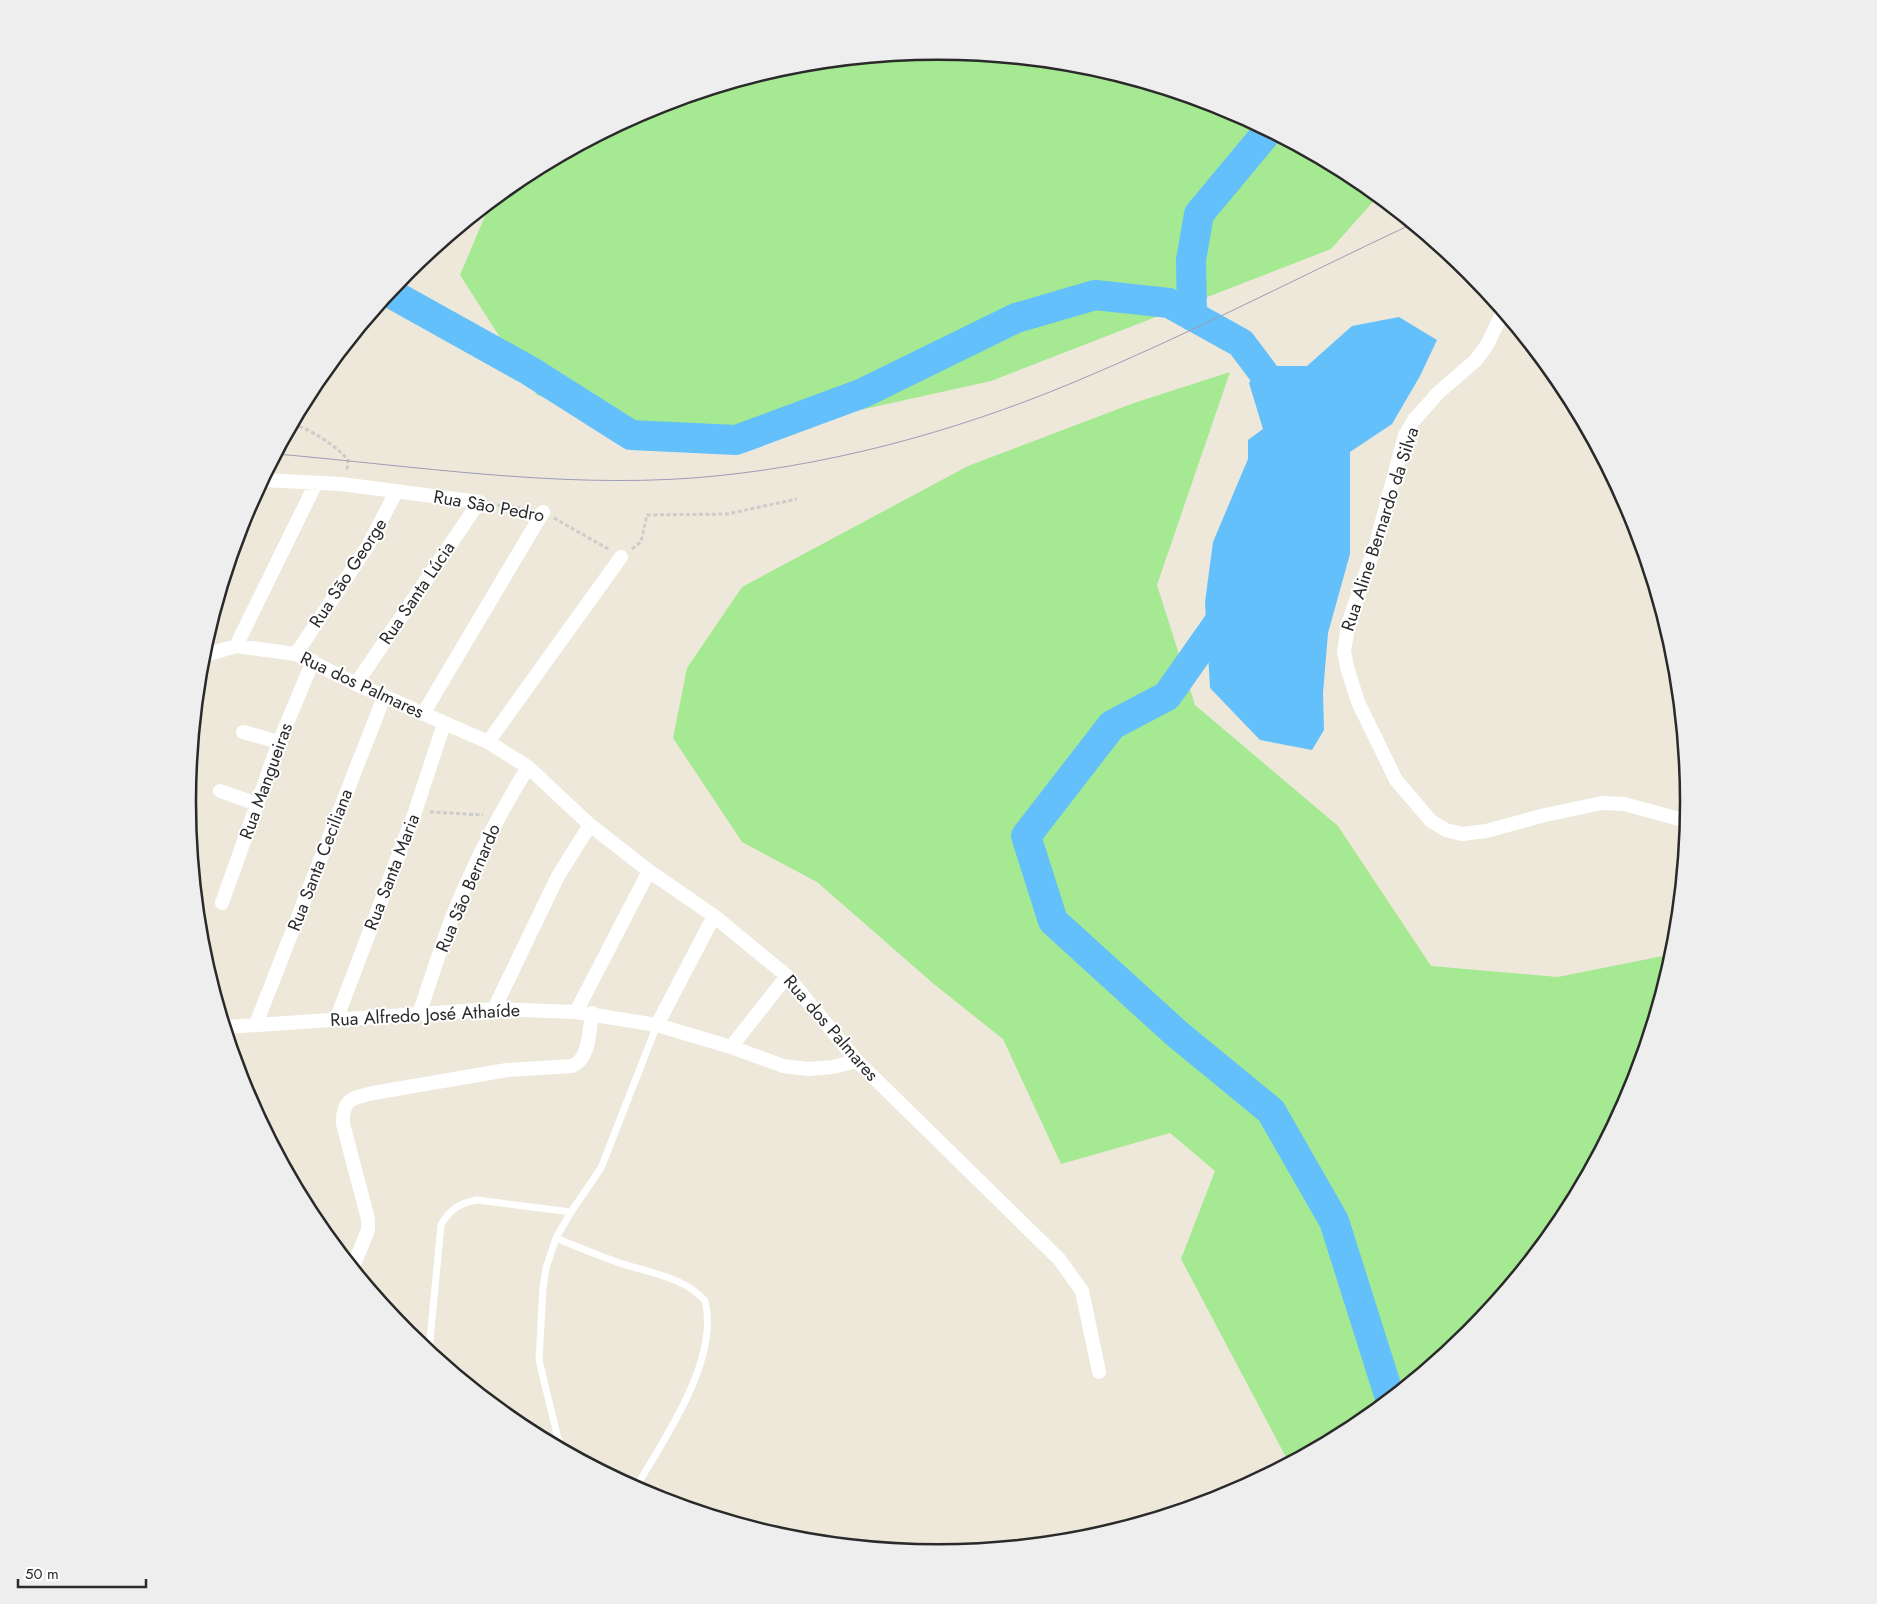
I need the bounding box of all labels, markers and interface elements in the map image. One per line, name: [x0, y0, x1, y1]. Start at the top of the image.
street label: Rua Aline Bernardo da Silva: [1335, 424, 1425, 634]
street label: Rua São Pedro: [432, 483, 547, 529]
street label: Rua São George: [303, 513, 393, 633]
street label: Rua Santa Lúcia: [373, 536, 461, 650]
street label: Rua dos Palmares: [296, 645, 428, 725]
street label: Rua Mangueiras: [233, 719, 299, 843]
street label: Rua Santa Ceciliana: [281, 785, 359, 935]
street label: Rua Santa Maria: [358, 810, 426, 934]
street label: Rua São Bernardo: [429, 820, 507, 956]
street label: Rua dos Palmares: [777, 969, 885, 1087]
street label: Rua Alfredo José Athaíde: [329, 997, 521, 1033]
scale bar: [18, 1556, 145, 1588]
text: 50 m: [25, 1563, 59, 1585]

